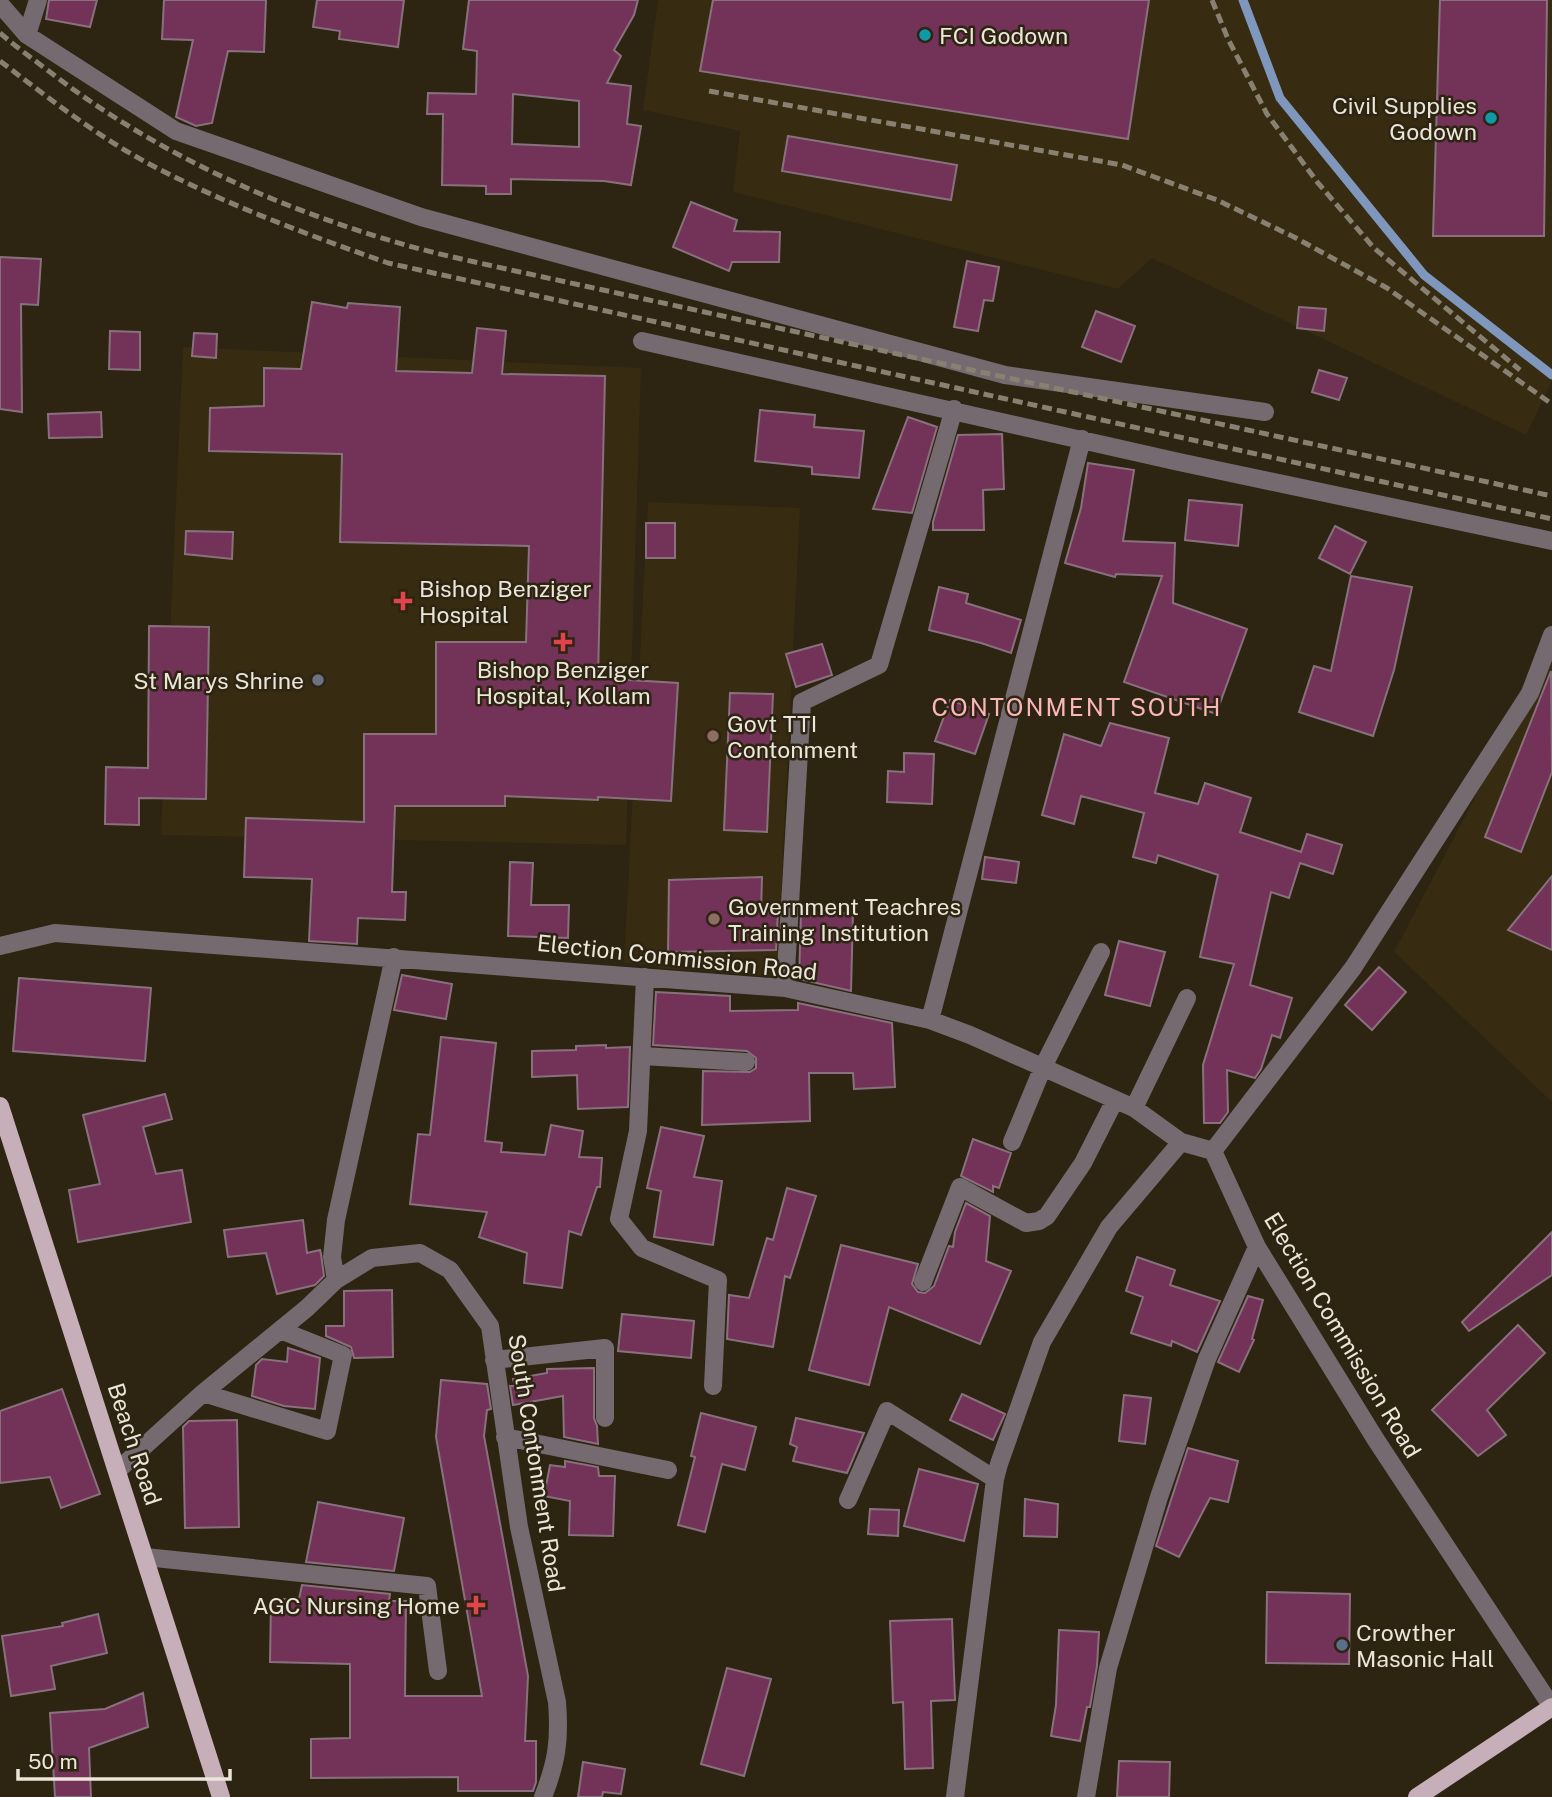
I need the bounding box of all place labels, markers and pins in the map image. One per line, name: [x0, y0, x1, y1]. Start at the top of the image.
place label: FCI Godown: [939, 22, 1068, 49]
marker: FCI Godown: [917, 27, 933, 43]
place label: Civil Supplies Godown: [1332, 92, 1477, 145]
marker: Civil Supplies Godown: [1483, 110, 1499, 126]
place label: Bishop Benziger Hospital: [419, 575, 592, 628]
marker: Bishop Benziger Hospital: [393, 591, 413, 611]
marker: Bishop Benziger Hospital, Kollam: [553, 632, 573, 652]
place label: Bishop Benziger Hospital, Kollam: [475, 656, 651, 709]
place label: St Marys Shrine: [133, 667, 304, 694]
marker: St Marys Shrine: [310, 672, 326, 688]
place label: Govt TTI Contonment: [727, 710, 858, 763]
marker: Govt TTI Contonment: [705, 728, 721, 744]
place label: Government Teachres Training Institution: [728, 893, 961, 946]
marker: Government Teachres Training Institution: [706, 911, 722, 927]
place label: AGC Nursing Home: [252, 1592, 460, 1619]
marker: AGC Nursing Home: [466, 1595, 486, 1615]
place label: Crowther Masonic Hall: [1356, 1619, 1494, 1672]
marker: Crowther Masonic Hall: [1334, 1637, 1350, 1653]

